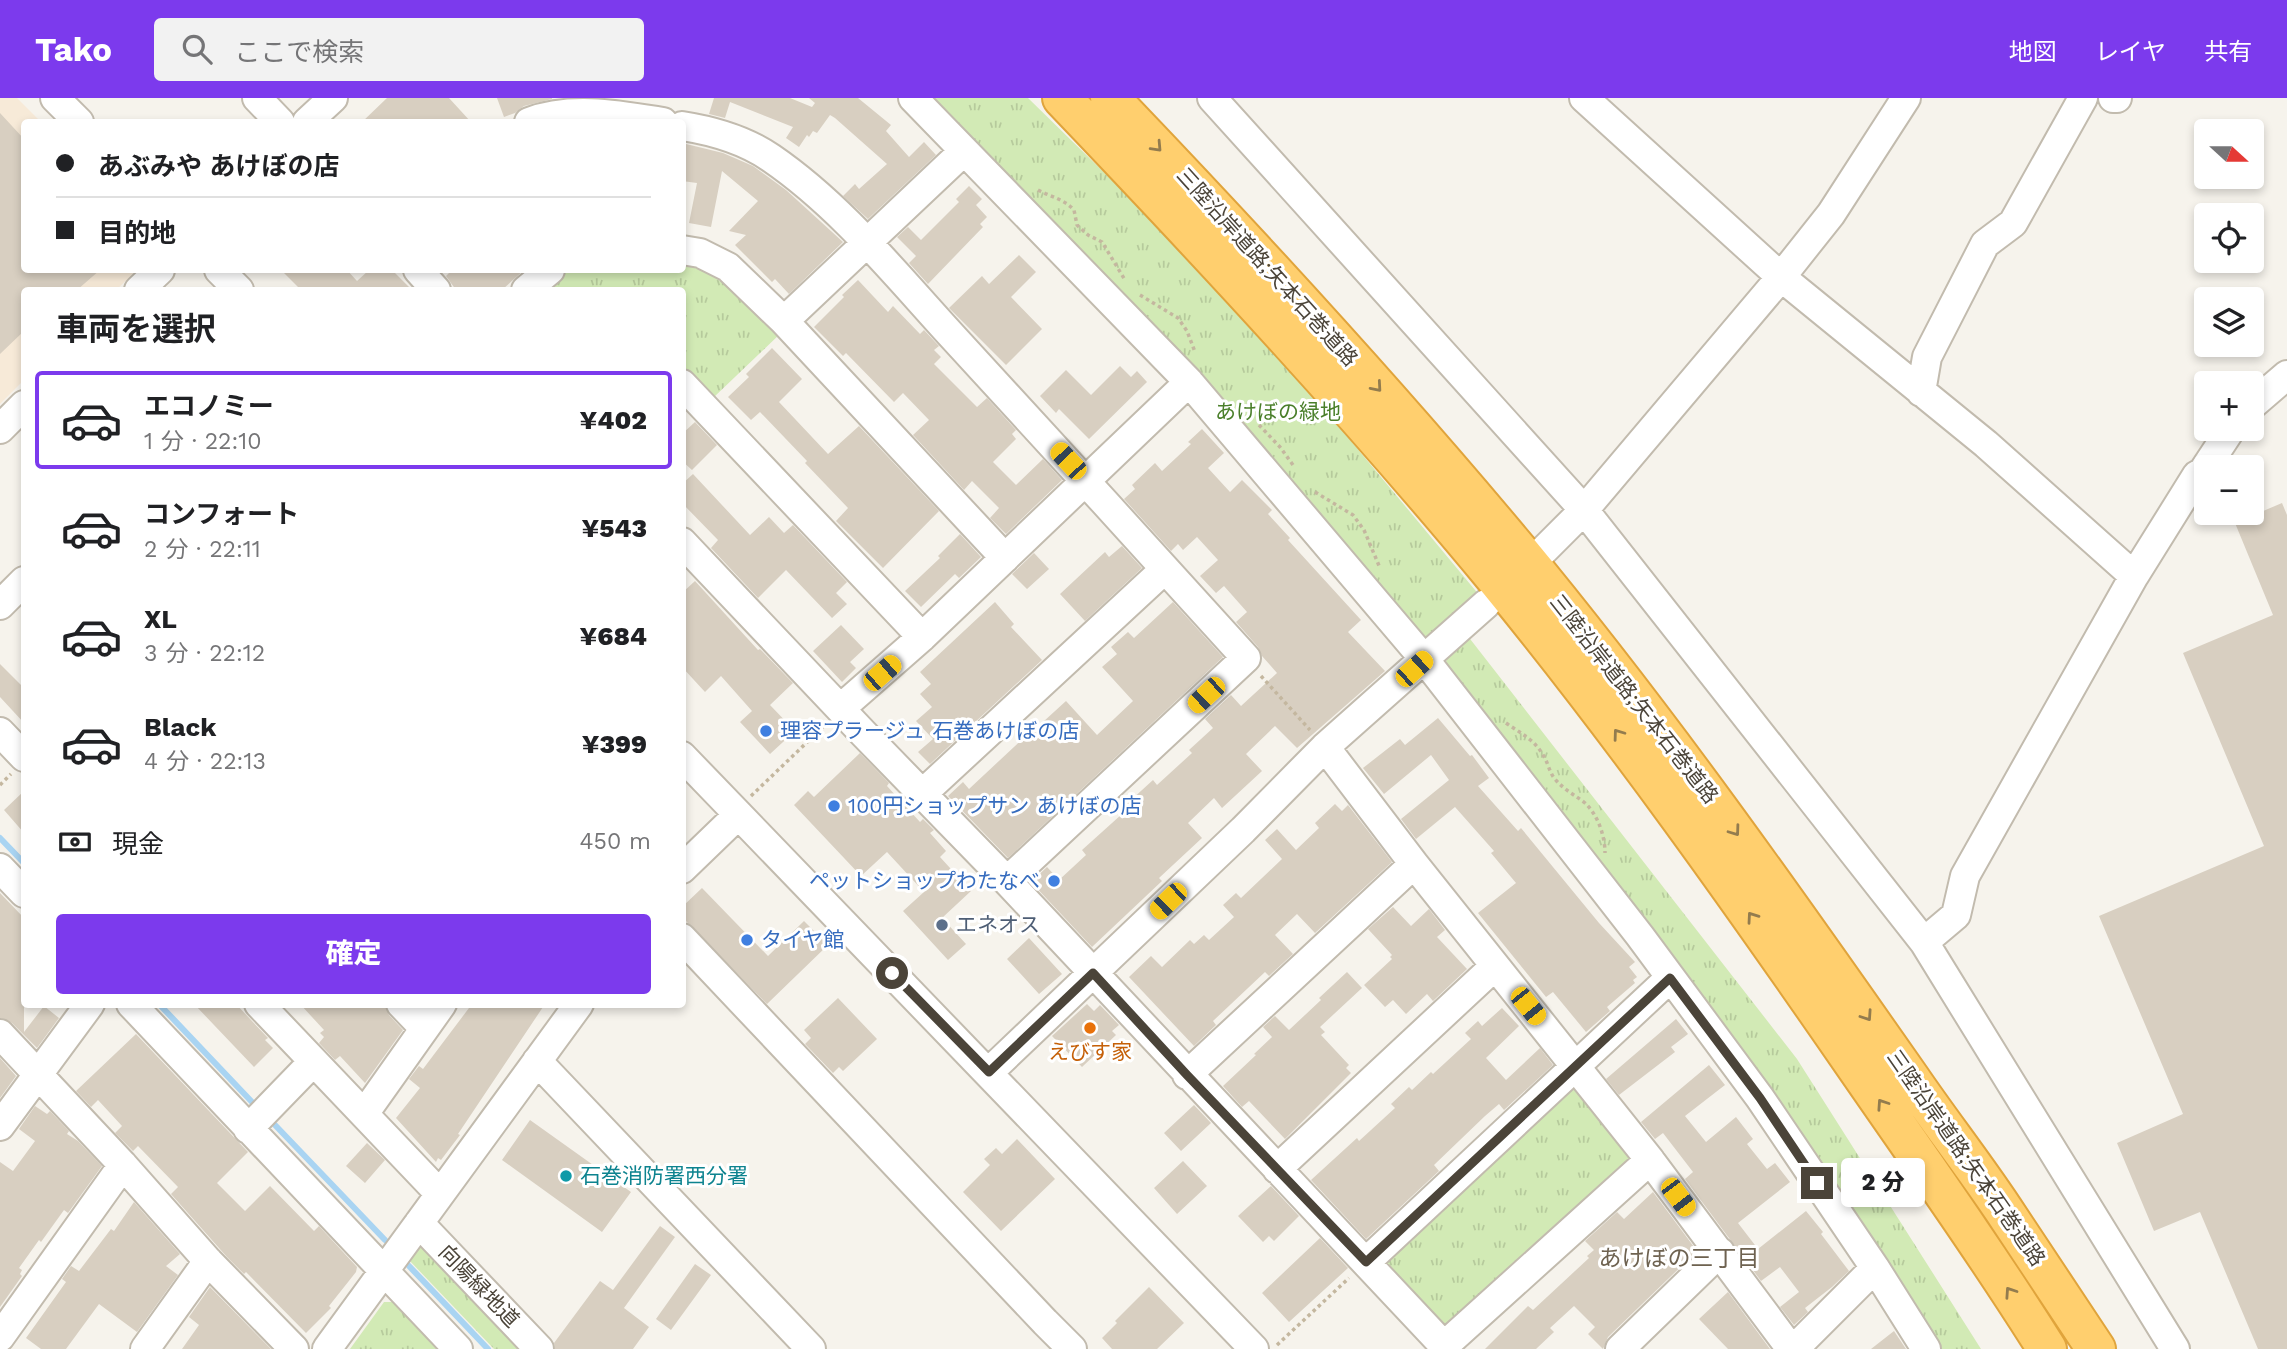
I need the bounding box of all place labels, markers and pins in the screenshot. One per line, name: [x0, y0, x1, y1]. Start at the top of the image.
place label: 理容プラージュ 石巻あけぼの店: [780, 718, 1079, 743]
marker: 理容プラージュ 石巻あけぼの店: [758, 723, 774, 739]
place label: 100円ショップサン あけぼの店: [848, 793, 1141, 818]
marker: 100円ショップサン あけぼの店: [826, 798, 842, 814]
place label: ペットショップわたなべ: [809, 868, 1040, 893]
marker: ペットショップわたなべ: [1046, 873, 1062, 889]
place label: エネオス: [956, 912, 1040, 937]
marker: エネオス: [934, 917, 950, 933]
place label: タイヤ館: [761, 927, 844, 952]
marker: タイヤ館: [739, 932, 755, 948]
marker: えびす家: [1082, 1020, 1098, 1036]
place label: えびす家: [1048, 1039, 1132, 1064]
place label: 石巻消防署西分署: [580, 1163, 748, 1188]
marker: 石巻消防署西分署: [558, 1168, 574, 1184]

